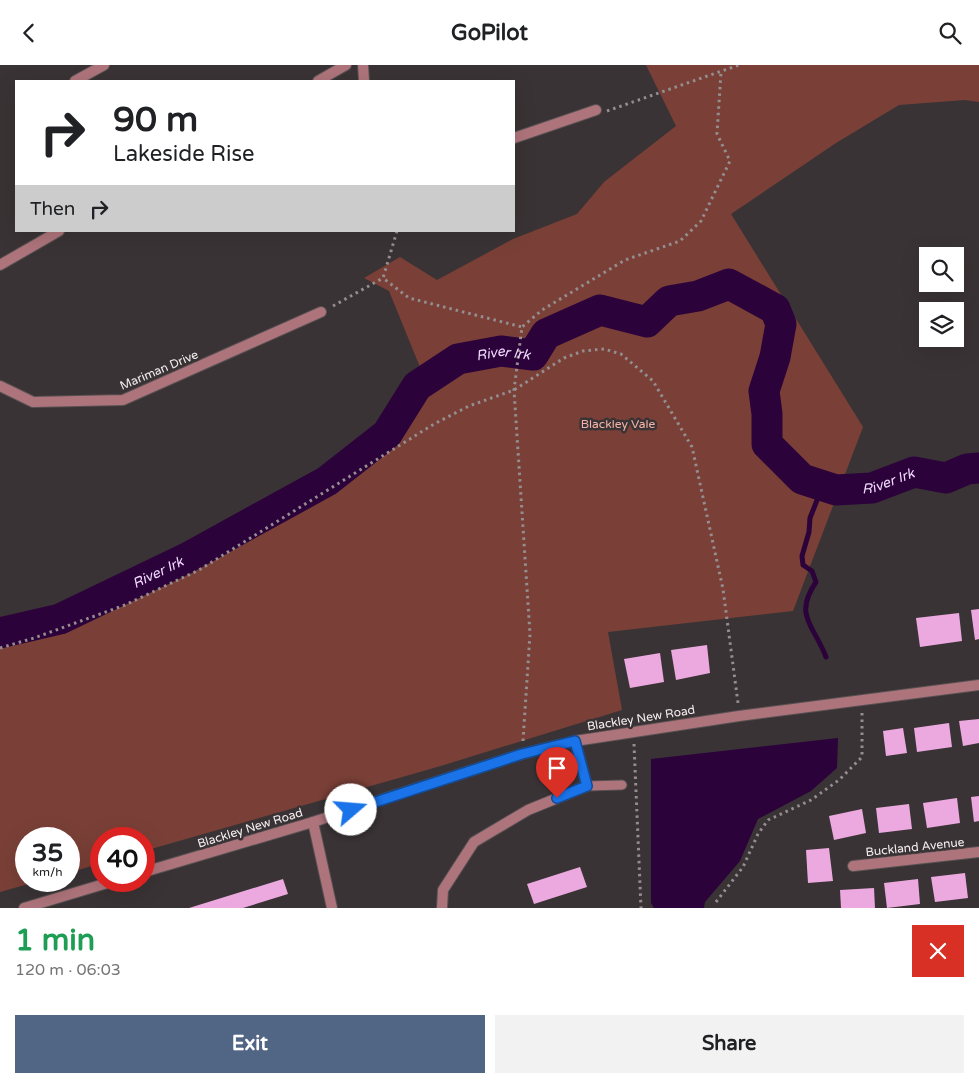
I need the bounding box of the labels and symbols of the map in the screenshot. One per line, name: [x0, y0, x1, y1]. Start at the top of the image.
water label: River Irk: [475, 342, 532, 364]
street label: Mariman Drive: [118, 347, 200, 393]
park label: Blackley Vale: [581, 417, 655, 431]
water label: River Irk: [861, 464, 918, 498]
water label: River Irk: [130, 552, 187, 592]
street label: Blackley New Road: [586, 703, 696, 733]
pin: [536, 747, 578, 798]
position arrow: [324, 783, 376, 835]
street label: Blackley New Road: [196, 805, 304, 851]
speed limit sign: 40: [90, 827, 155, 892]
street label: Buckland Avenue: [865, 835, 965, 859]

